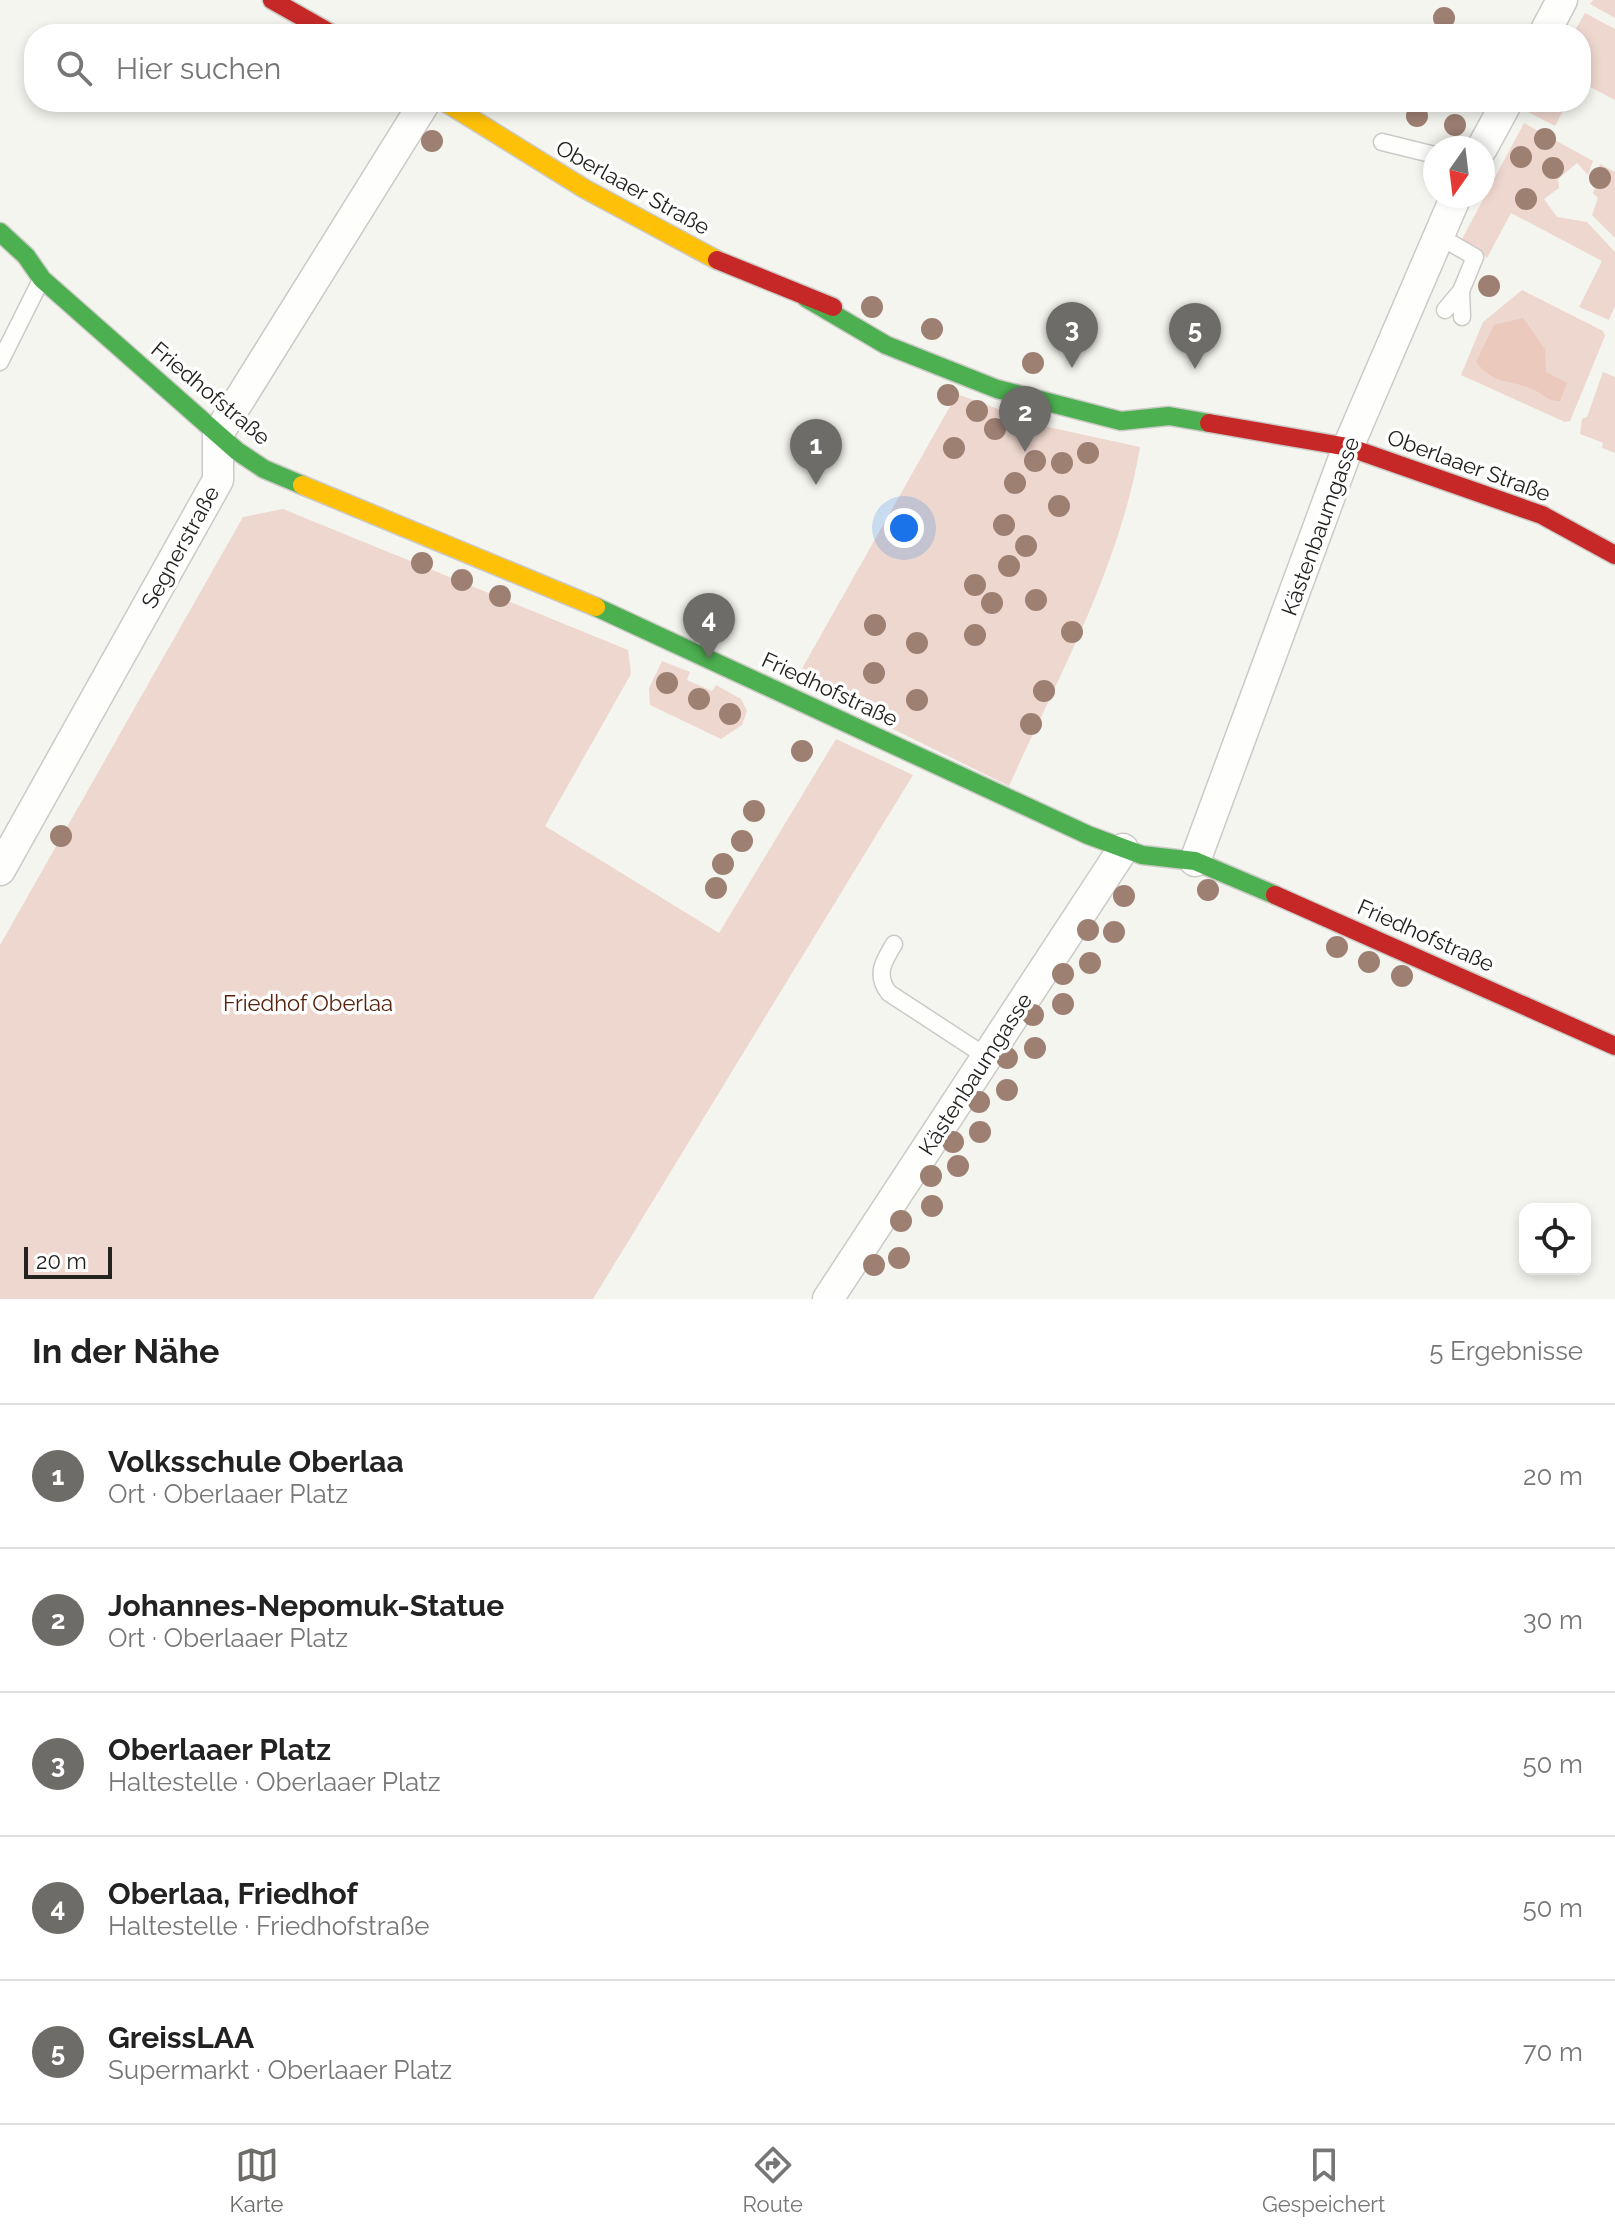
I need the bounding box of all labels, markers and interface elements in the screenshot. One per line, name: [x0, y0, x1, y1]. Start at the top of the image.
search box: [24, 24, 1591, 112]
icon: search: [52, 46, 96, 90]
text: Hier suchen: [116, 51, 281, 86]
street label: Oberlaaer Straße: [552, 134, 714, 240]
north arrow: [1423, 136, 1495, 208]
pin: 3: [1046, 302, 1098, 368]
pin: 5: [1169, 303, 1221, 369]
street label: Friedhofstraße: [146, 336, 276, 450]
pin: 2: [999, 386, 1051, 452]
pin: 1: [790, 419, 842, 485]
street label: Oberlaaer Straße: [1384, 423, 1554, 507]
street label: Kästenbaumgasse: [1276, 433, 1364, 619]
street label: Segnerstraße: [136, 481, 224, 613]
your location: [884, 508, 924, 548]
pin: 4: [683, 593, 735, 659]
street label: Friedhofstraße: [758, 646, 902, 732]
street label: Friedhofstraße: [1354, 893, 1498, 977]
street label: Kästenbaumgasse: [913, 988, 1037, 1160]
park label: Friedhof Oberlaa: [223, 990, 393, 1016]
map controls: [1519, 1203, 1591, 1275]
button: locate: [1519, 1203, 1591, 1275]
scale bar: [24, 1243, 112, 1279]
text: 20 m: [36, 1248, 87, 1274]
text: In der Nähe: [32, 1331, 219, 1371]
text: 5 Ergebnisse: [1429, 1336, 1583, 1366]
text: Volksschule Oberlaa: [108, 1444, 404, 1479]
text: 1: [52, 1461, 64, 1491]
text: 20 m: [1523, 1461, 1583, 1491]
text: Ort · Oberlaaer Platz: [108, 1479, 348, 1509]
text: Johannes-Nepomuk-Statue: [108, 1588, 504, 1623]
text: 2: [51, 1605, 65, 1635]
text: 30 m: [1523, 1605, 1583, 1635]
text: Ort · Oberlaaer Platz: [108, 1623, 348, 1653]
text: Oberlaaer Platz: [108, 1732, 331, 1767]
text: 3: [51, 1749, 65, 1779]
text: 50 m: [1522, 1749, 1583, 1779]
text: Haltestelle · Oberlaaer Platz: [108, 1767, 441, 1797]
text: Oberlaa, Friedhof: [108, 1876, 358, 1911]
text: 4: [51, 1893, 65, 1923]
text: 50 m: [1522, 1893, 1583, 1923]
text: Haltestelle · Friedhofstraße: [108, 1911, 430, 1941]
text: GreissLAA: [108, 2020, 254, 2055]
text: 5: [51, 2037, 65, 2067]
text: 70 m: [1523, 2037, 1583, 2067]
text: Supermarkt · Oberlaaer Platz: [108, 2055, 452, 2085]
tab: Karte: [230, 2143, 284, 2217]
tab: Route: [743, 2143, 803, 2217]
tab: Gespeichert: [1262, 2143, 1385, 2217]

